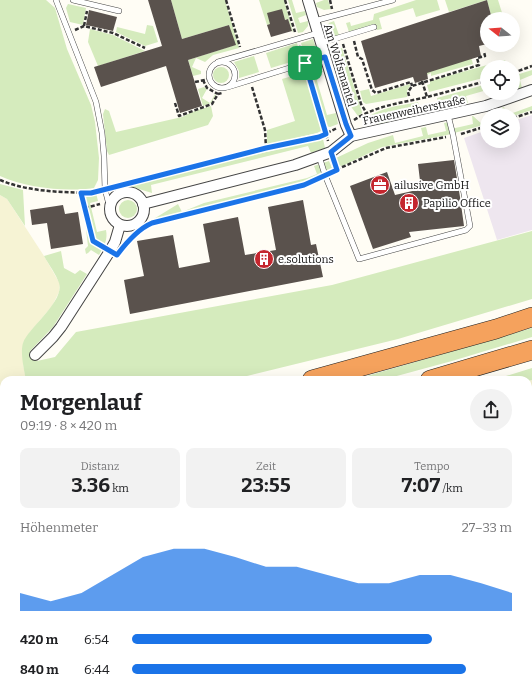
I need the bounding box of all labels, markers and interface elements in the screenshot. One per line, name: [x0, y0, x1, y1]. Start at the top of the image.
north arrow: [480, 12, 520, 52]
map controls: [480, 12, 520, 148]
street label: Am Wolfsmantel: [321, 22, 358, 108]
pin: [288, 46, 322, 80]
icon: arrive: [294, 52, 316, 74]
button: locate: [480, 60, 520, 100]
street label: Frauenweiherstraße: [362, 93, 466, 128]
button: layers: [480, 108, 520, 148]
office icon: ailusive GmbH: [369, 174, 391, 196]
place label: ailusive GmbH: [394, 179, 469, 192]
building icon: Papilio Office: [398, 192, 420, 214]
place label: Papilio Office: [423, 197, 491, 210]
building icon: e.solutions: [253, 248, 275, 270]
place label: e.solutions: [278, 253, 334, 266]
text: Morgenlauf: [20, 389, 141, 416]
button: share: [470, 389, 512, 431]
text: 09:19 · 8 × 420 m: [20, 418, 117, 433]
text: Distanz: [81, 460, 119, 473]
text: Zeit: [256, 460, 276, 473]
text: Tempo: [414, 460, 450, 473]
text: 3.36: [71, 473, 110, 497]
text: 23:55: [241, 473, 291, 497]
text: 7:07: [401, 473, 440, 497]
text: km: [110, 482, 129, 495]
text: /km: [440, 482, 463, 495]
text: Höhenmeter: [20, 520, 98, 535]
text: 27–33 m: [462, 520, 512, 535]
text: 420 m: [20, 632, 58, 647]
text: 6:54: [84, 632, 109, 647]
text: 840 m: [20, 662, 59, 677]
text: 6:44: [84, 662, 110, 677]

